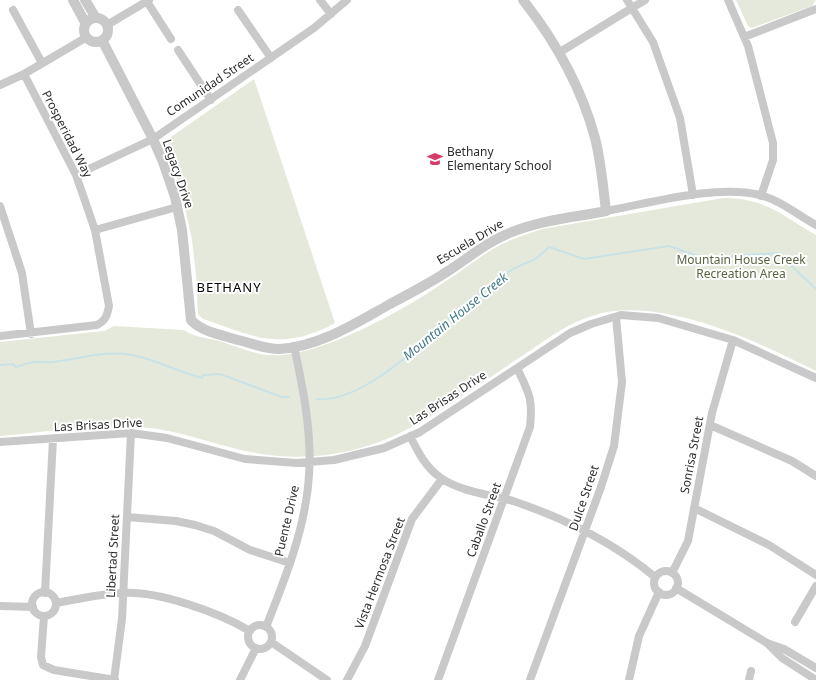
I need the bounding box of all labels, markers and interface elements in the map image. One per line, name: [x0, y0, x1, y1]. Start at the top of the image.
street label: Comunidad Street: [163, 49, 257, 120]
street label: Prosperidad Way: [38, 87, 97, 181]
street label: Legacy Drive: [159, 137, 198, 211]
place label: Bethany Elementary School: [447, 143, 552, 174]
school or university icon: Bethany Elementary School: [426, 150, 444, 168]
street label: Escuela Drive: [433, 215, 506, 268]
park label: Mountain House Creek Recreation Area: [676, 251, 806, 282]
water label: Mountain House Creek: [399, 268, 512, 364]
district label: BETHANY: [196, 278, 262, 296]
street label: Las Brisas Drive: [406, 366, 490, 429]
street label: Las Brisas Drive: [53, 414, 143, 435]
street label: Sonrisa Street: [676, 414, 707, 495]
street label: Dulce Street: [564, 462, 603, 533]
street label: Caballo Street: [462, 479, 505, 560]
street label: Puente Drive: [270, 483, 303, 558]
street label: Libertad Street: [102, 513, 123, 598]
street label: Vista Hermosa Street: [350, 514, 409, 631]

